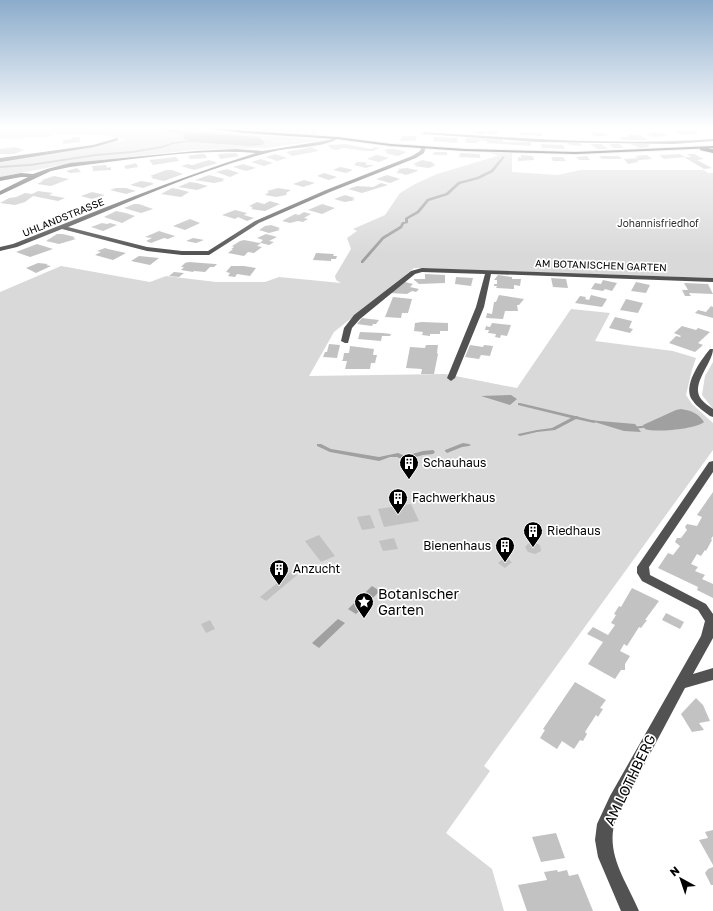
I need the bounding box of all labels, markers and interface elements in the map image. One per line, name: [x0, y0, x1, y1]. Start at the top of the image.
street label: UHLANDSTRASSE: [20, 195, 106, 239]
park label: Johannisfriedhof: [617, 217, 699, 229]
street label: AM BOTANISCHEN GARTEN: [535, 257, 667, 273]
building icon: Schauhaus: [398, 452, 420, 480]
place label: Schauhaus: [423, 455, 486, 470]
building icon: Fachwerkhaus: [387, 487, 409, 515]
place label: Fachwerkhaus: [412, 490, 495, 505]
building icon: Riedhaus: [522, 520, 544, 548]
place label: Riedhaus: [547, 523, 601, 538]
building icon: Bienenhaus: [494, 535, 516, 563]
place label: Bienenhaus: [423, 538, 491, 553]
building icon: Anzucht: [268, 558, 290, 586]
place label: Anzucht: [293, 561, 341, 576]
place label: Botanischer Garten: [378, 585, 459, 618]
place icon: Botanischer Garten: [353, 591, 375, 619]
street label: AM LOTHBERG: [600, 731, 659, 828]
north arrow: [661, 859, 701, 899]
text: N: [667, 863, 682, 879]

